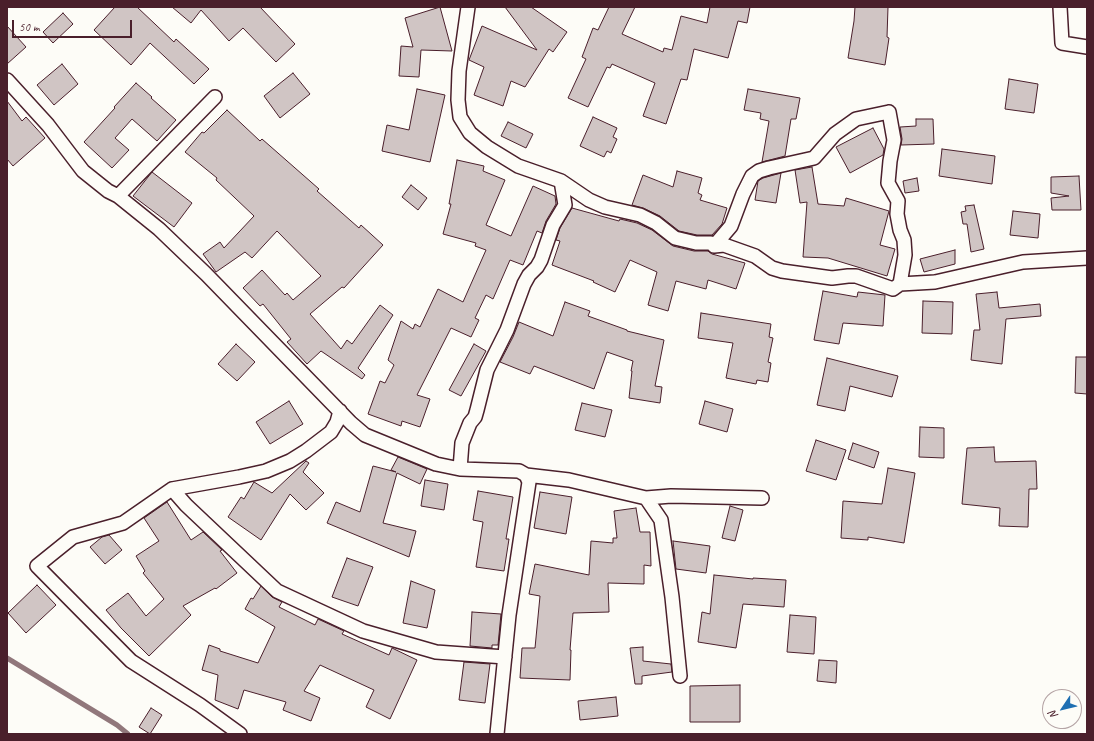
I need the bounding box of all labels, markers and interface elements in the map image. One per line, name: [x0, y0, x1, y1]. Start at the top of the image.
scale bar: [14, 12, 134, 38]
text: 50 m: [19, 19, 39, 35]
north arrow: [1042, 689, 1082, 729]
text: N: [1045, 709, 1061, 722]

